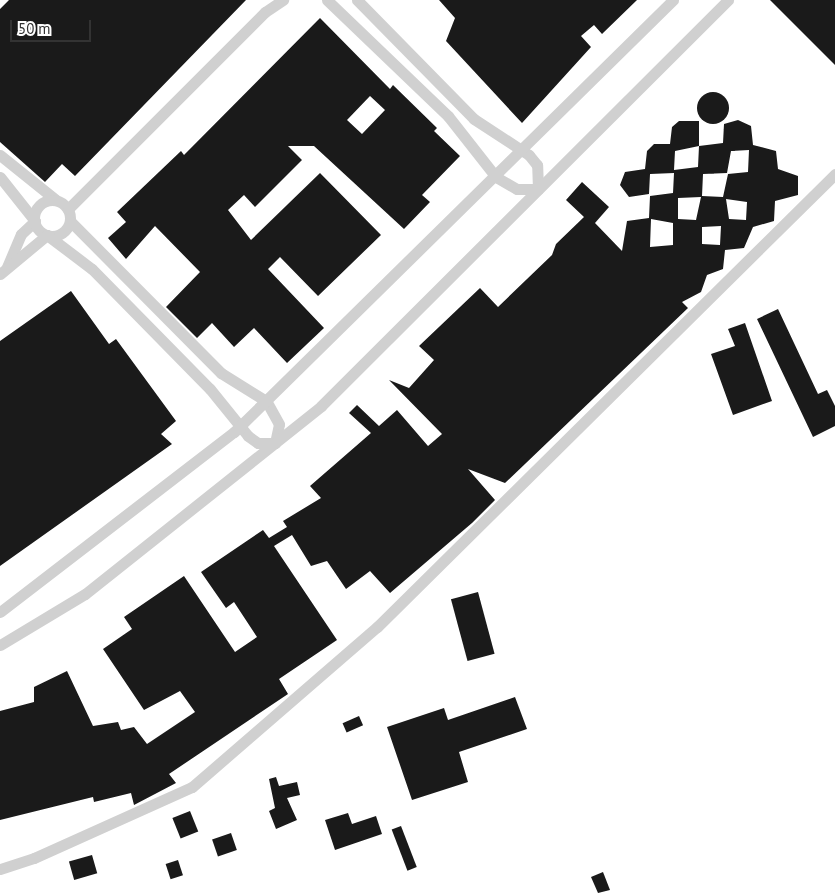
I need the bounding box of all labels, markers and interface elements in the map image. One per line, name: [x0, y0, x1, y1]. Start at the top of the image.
scale bar: [12, 10, 94, 42]
text: 50 m: [18, 19, 51, 38]

